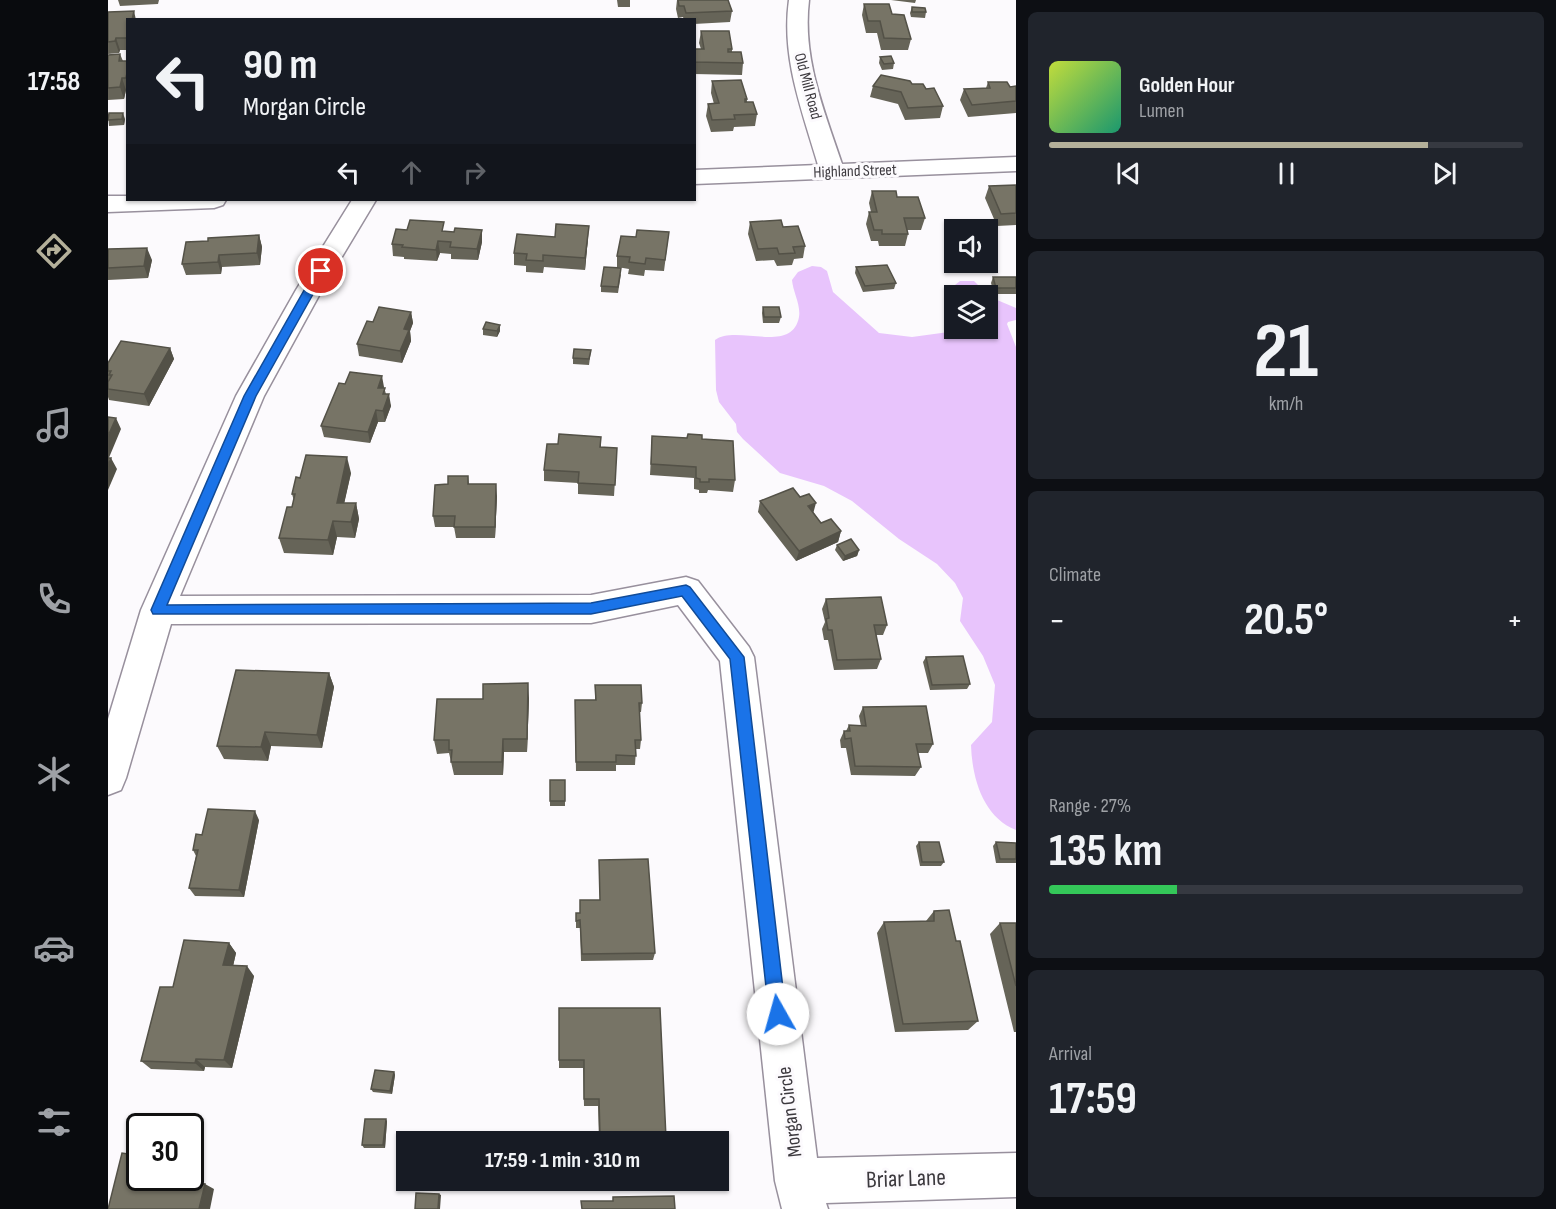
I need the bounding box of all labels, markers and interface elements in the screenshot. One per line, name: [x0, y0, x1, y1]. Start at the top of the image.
text: 90 m: [243, 40, 317, 91]
icon: left: [144, 42, 222, 120]
street label: Old Mill Road: [790, 51, 825, 122]
text: 17:58: [28, 66, 80, 98]
text: Golden Hour: [1139, 72, 1235, 99]
text: Morgan Circle: [243, 91, 366, 123]
text: Lumen: [1139, 99, 1184, 123]
icon: left: [332, 156, 365, 189]
icon: ahead: [395, 156, 428, 189]
icon: right: [458, 156, 491, 189]
icon: previous: [1112, 157, 1145, 190]
icon: pause: [1270, 157, 1303, 190]
icon: next: [1428, 157, 1461, 190]
street label: Highland Street: [813, 161, 897, 182]
map controls: [944, 219, 998, 339]
button: sound: [944, 219, 998, 273]
icon: directions: [33, 230, 75, 272]
pin: [295, 245, 346, 296]
icon: arrive: [304, 254, 337, 287]
button: layers: [944, 285, 998, 339]
text: 21: [1254, 306, 1318, 399]
text: km/h: [1269, 392, 1303, 416]
icon: music: [33, 404, 75, 446]
text: Climate: [1049, 563, 1101, 587]
icon: phone: [33, 578, 75, 620]
text: 20.5°: [1244, 593, 1328, 648]
text: −: [1049, 601, 1065, 641]
text: +: [1507, 601, 1523, 641]
icon: climate: [33, 753, 75, 795]
text: Range · 27%: [1049, 794, 1131, 818]
text: 135 km: [1049, 824, 1162, 879]
icon: car: [33, 927, 75, 969]
position arrow: [746, 982, 810, 1046]
text: Arrival: [1049, 1042, 1092, 1066]
street label: Morgan Circle: [773, 1065, 807, 1159]
text: 17:59: [1049, 1072, 1137, 1127]
icon: filters: [33, 1101, 75, 1143]
speed limit sign: 30: [126, 1113, 204, 1191]
text: 17:59 · 1 min · 310 m: [485, 1147, 640, 1174]
street label: Briar Lane: [866, 1163, 947, 1194]

